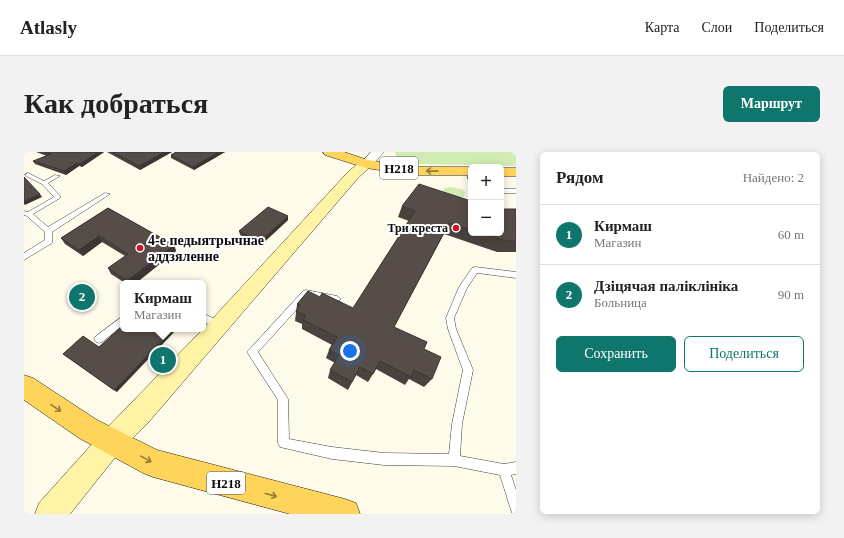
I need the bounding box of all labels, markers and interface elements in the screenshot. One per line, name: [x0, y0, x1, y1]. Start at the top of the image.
text: Atlasly: [20, 17, 77, 38]
text: Карта: [645, 20, 679, 35]
text: Слои: [701, 20, 732, 35]
text: Поделиться: [754, 20, 824, 35]
button: Маршрут: [723, 86, 820, 122]
text: Как добраться: [24, 88, 208, 119]
road number: Н218: [380, 157, 418, 179]
map controls: [468, 164, 504, 236]
button: +: [468, 164, 504, 200]
one-way arrow: [426, 167, 439, 175]
text: Рядом: [556, 168, 604, 187]
text: Найдено: 2: [743, 170, 804, 185]
button: −: [468, 200, 504, 236]
text: Кирмаш: [594, 218, 652, 234]
place label: Три креста: [387, 221, 448, 235]
marker: Три креста: [451, 223, 461, 233]
text: 1: [566, 227, 572, 242]
text: 60 m: [778, 227, 804, 242]
place label: 4-е педыятрычнае аддзяленне: [148, 233, 264, 264]
text: Магазин: [594, 235, 641, 250]
marker: 4-е педыятрычнае аддзяленне: [135, 243, 145, 253]
text: Дзіцячая паліклініка: [594, 278, 738, 294]
popup: [120, 280, 206, 332]
pin: 2: [69, 282, 95, 312]
text: 2: [566, 287, 572, 302]
text: 90 m: [778, 287, 804, 302]
text: Кирмаш: [134, 290, 192, 306]
text: Больница: [594, 295, 647, 310]
text: Магазин: [134, 307, 182, 322]
button: Сохранить: [556, 336, 676, 372]
button: Поделиться: [684, 336, 804, 372]
your location: [340, 341, 360, 361]
pin: 1: [150, 345, 176, 375]
one-way arrow: [51, 404, 62, 412]
one-way arrow: [140, 456, 152, 464]
road number: Н218: [207, 472, 245, 494]
one-way arrow: [264, 492, 277, 499]

